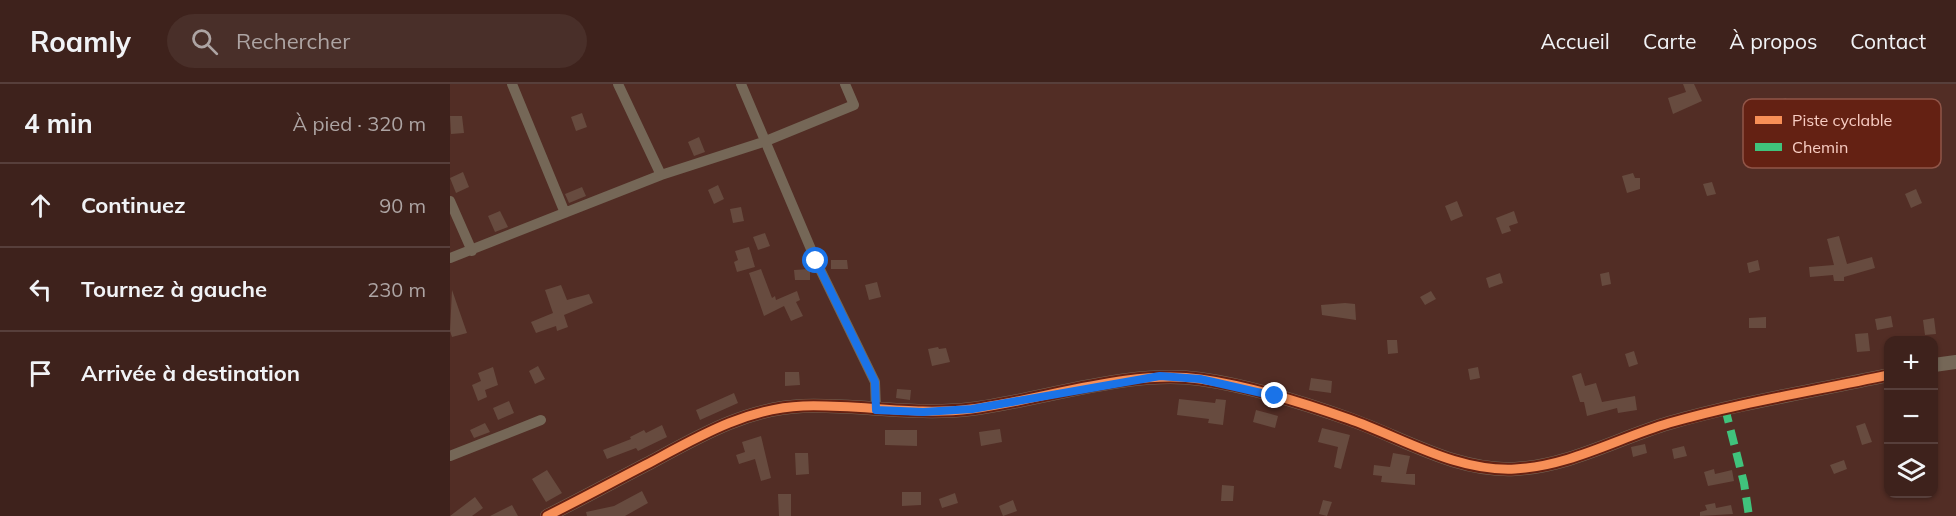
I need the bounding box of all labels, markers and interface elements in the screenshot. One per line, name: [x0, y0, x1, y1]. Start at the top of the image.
search box: [167, 14, 587, 68]
text: Roamly: [30, 24, 131, 59]
icon: search: [188, 25, 221, 58]
text: Rechercher: [236, 27, 350, 55]
text: Accueil: [1540, 28, 1610, 54]
text: Carte: [1643, 28, 1696, 54]
text: À propos: [1729, 28, 1817, 54]
text: Contact: [1850, 28, 1926, 54]
legend: [1743, 99, 1941, 168]
text: 4 min: [24, 107, 93, 140]
text: Piste cyclable: [1792, 110, 1892, 130]
text: À pied · 320 m: [293, 111, 426, 136]
text: Chemin: [1792, 137, 1848, 157]
icon: ahead: [24, 189, 57, 222]
text: Continuez: [81, 191, 186, 219]
text: 90 m: [379, 193, 426, 218]
route start: [802, 247, 828, 273]
icon: left: [24, 273, 57, 306]
text: Tournez à gauche: [81, 275, 267, 303]
text: 230 m: [367, 277, 426, 302]
map controls: [1884, 336, 1938, 498]
button: +: [1884, 336, 1938, 390]
icon: arrive: [24, 357, 57, 390]
text: Arrivée à destination: [81, 359, 300, 387]
route end: [1261, 382, 1287, 408]
button: −: [1884, 390, 1938, 444]
button: layers: [1884, 444, 1938, 498]

